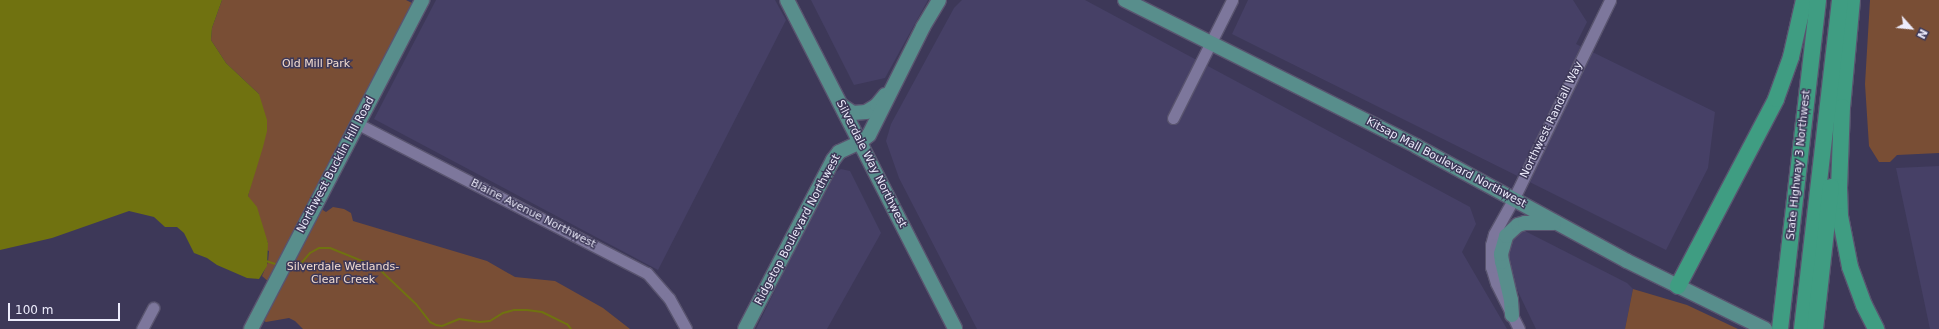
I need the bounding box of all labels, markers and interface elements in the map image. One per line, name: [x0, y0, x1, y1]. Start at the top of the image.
north arrow: [1891, 8, 1931, 48]
text: N: [1914, 27, 1930, 41]
park label: Old Mill Park: [282, 57, 350, 71]
street label: Northwest Randall Way: [1518, 60, 1586, 180]
street label: State Highway 3 Northwest: [1785, 89, 1813, 241]
street label: Northwest Bucklin Hill Road: [294, 95, 378, 235]
street label: Silverdale Way Northwest: [833, 98, 909, 230]
street label: Kitsap Mall Boulevard Northwest: [1364, 115, 1528, 211]
street label: Ridgetop Boulevard Northwest: [753, 152, 843, 308]
street label: Blaine Avenue Northwest: [468, 177, 598, 251]
park label: Silverdale Wetlands- Clear Creek: [287, 261, 399, 287]
scale bar: [10, 295, 122, 321]
text: 100 m: [15, 303, 53, 317]

